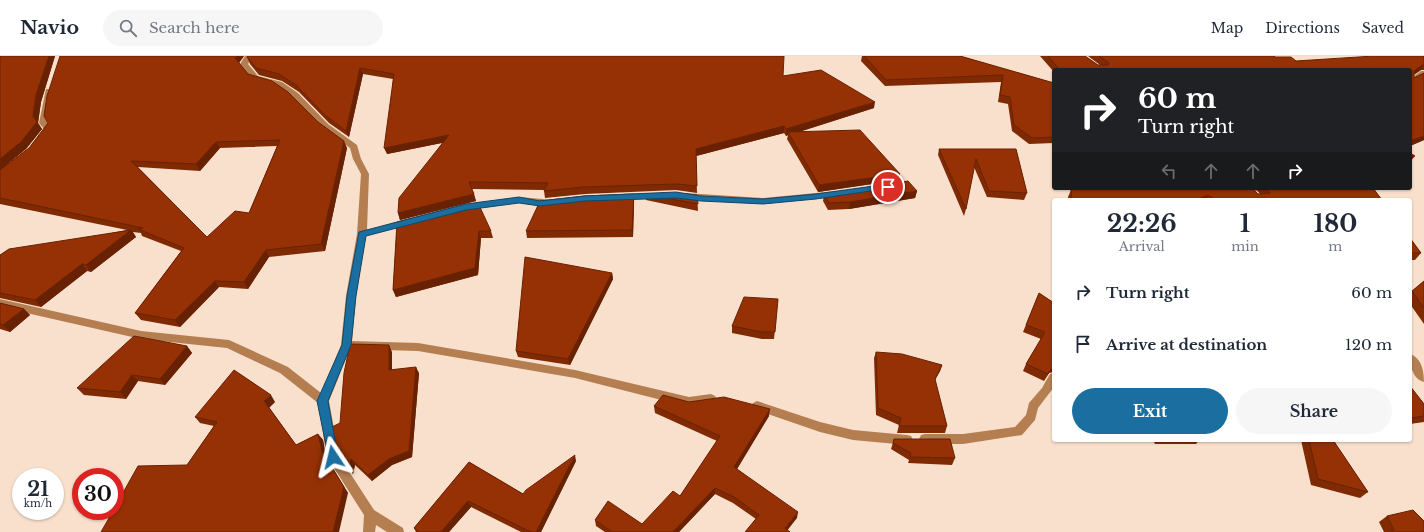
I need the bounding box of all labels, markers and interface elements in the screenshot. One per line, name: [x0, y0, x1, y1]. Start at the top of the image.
search box: [103, 10, 383, 46]
text: Navio: [20, 16, 79, 39]
icon: search: [117, 17, 139, 39]
text: Search here: [149, 18, 240, 37]
text: Map: [1211, 19, 1243, 37]
text: Directions: [1265, 19, 1340, 37]
text: Saved: [1362, 19, 1404, 37]
text: 60 m: [1138, 81, 1216, 116]
icon: right: [1072, 84, 1124, 136]
text: Turn right: [1138, 116, 1234, 138]
icon: left: [1158, 160, 1180, 182]
icon: ahead: [1200, 160, 1222, 182]
icon: ahead: [1242, 160, 1264, 182]
icon: right: [1284, 160, 1306, 182]
pin: [871, 170, 905, 204]
icon: arrive: [877, 176, 899, 198]
text: 22:26: [1107, 209, 1177, 238]
text: 1: [1240, 209, 1250, 238]
text: 180: [1313, 209, 1357, 238]
text: Arrival: [1119, 238, 1165, 255]
text: min: [1231, 238, 1259, 255]
text: m: [1328, 238, 1342, 255]
icon: right: [1072, 281, 1094, 303]
text: Turn right: [1106, 283, 1189, 302]
text: 60 m: [1351, 283, 1392, 302]
icon: arrive: [1072, 333, 1094, 355]
text: Arrive at destination: [1106, 335, 1267, 354]
text: 120 m: [1345, 335, 1392, 354]
button: Exit: [1072, 388, 1228, 434]
button: Share: [1236, 388, 1392, 434]
position arrow: [312, 436, 354, 478]
speed limit sign: 30: [72, 468, 124, 520]
text: 21: [27, 477, 49, 501]
text: km/h: [24, 497, 52, 510]

